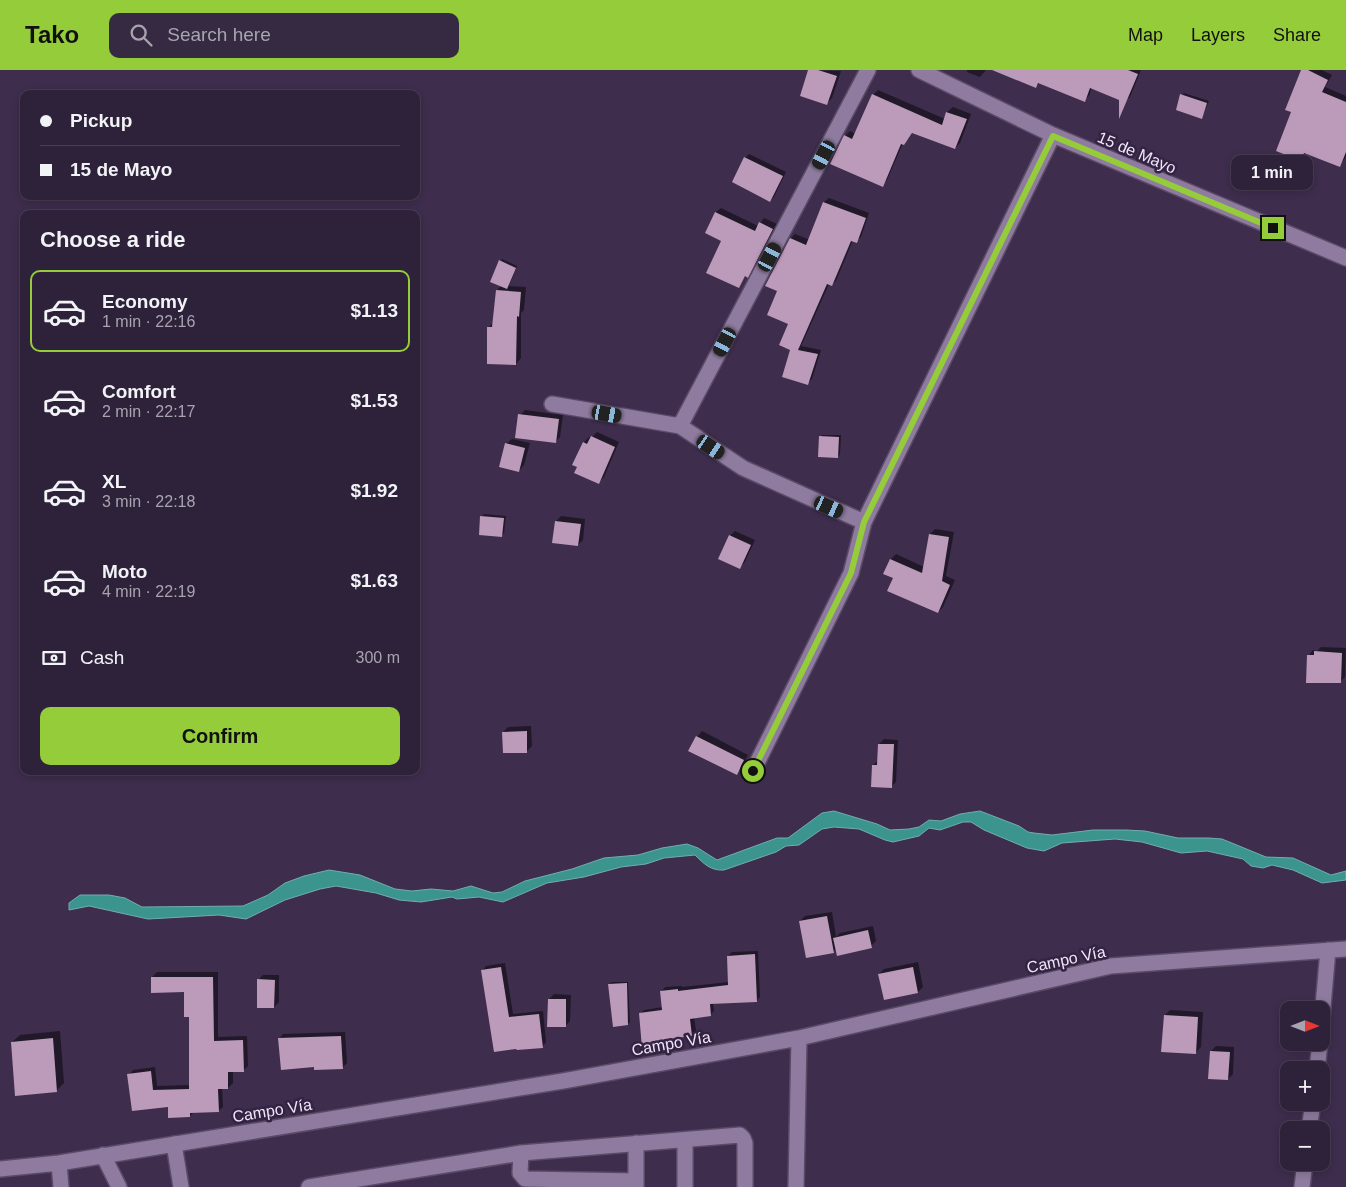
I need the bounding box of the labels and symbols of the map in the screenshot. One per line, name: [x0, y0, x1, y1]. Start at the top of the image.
street label: 15 de Mayo: [1095, 128, 1179, 177]
car: [810, 138, 837, 172]
callout: 1 min: [1232, 156, 1314, 190]
route end: [1262, 217, 1284, 239]
car: [756, 240, 783, 274]
car: [711, 325, 738, 359]
car: [590, 404, 623, 424]
car: [694, 432, 727, 462]
car: [812, 494, 845, 520]
route start: [742, 760, 764, 782]
street label: Campo Vía: [1025, 943, 1107, 976]
north arrow: [1280, 1001, 1330, 1051]
street label: Campo Vía: [630, 1028, 712, 1059]
street label: Campo Vía: [231, 1096, 313, 1125]

